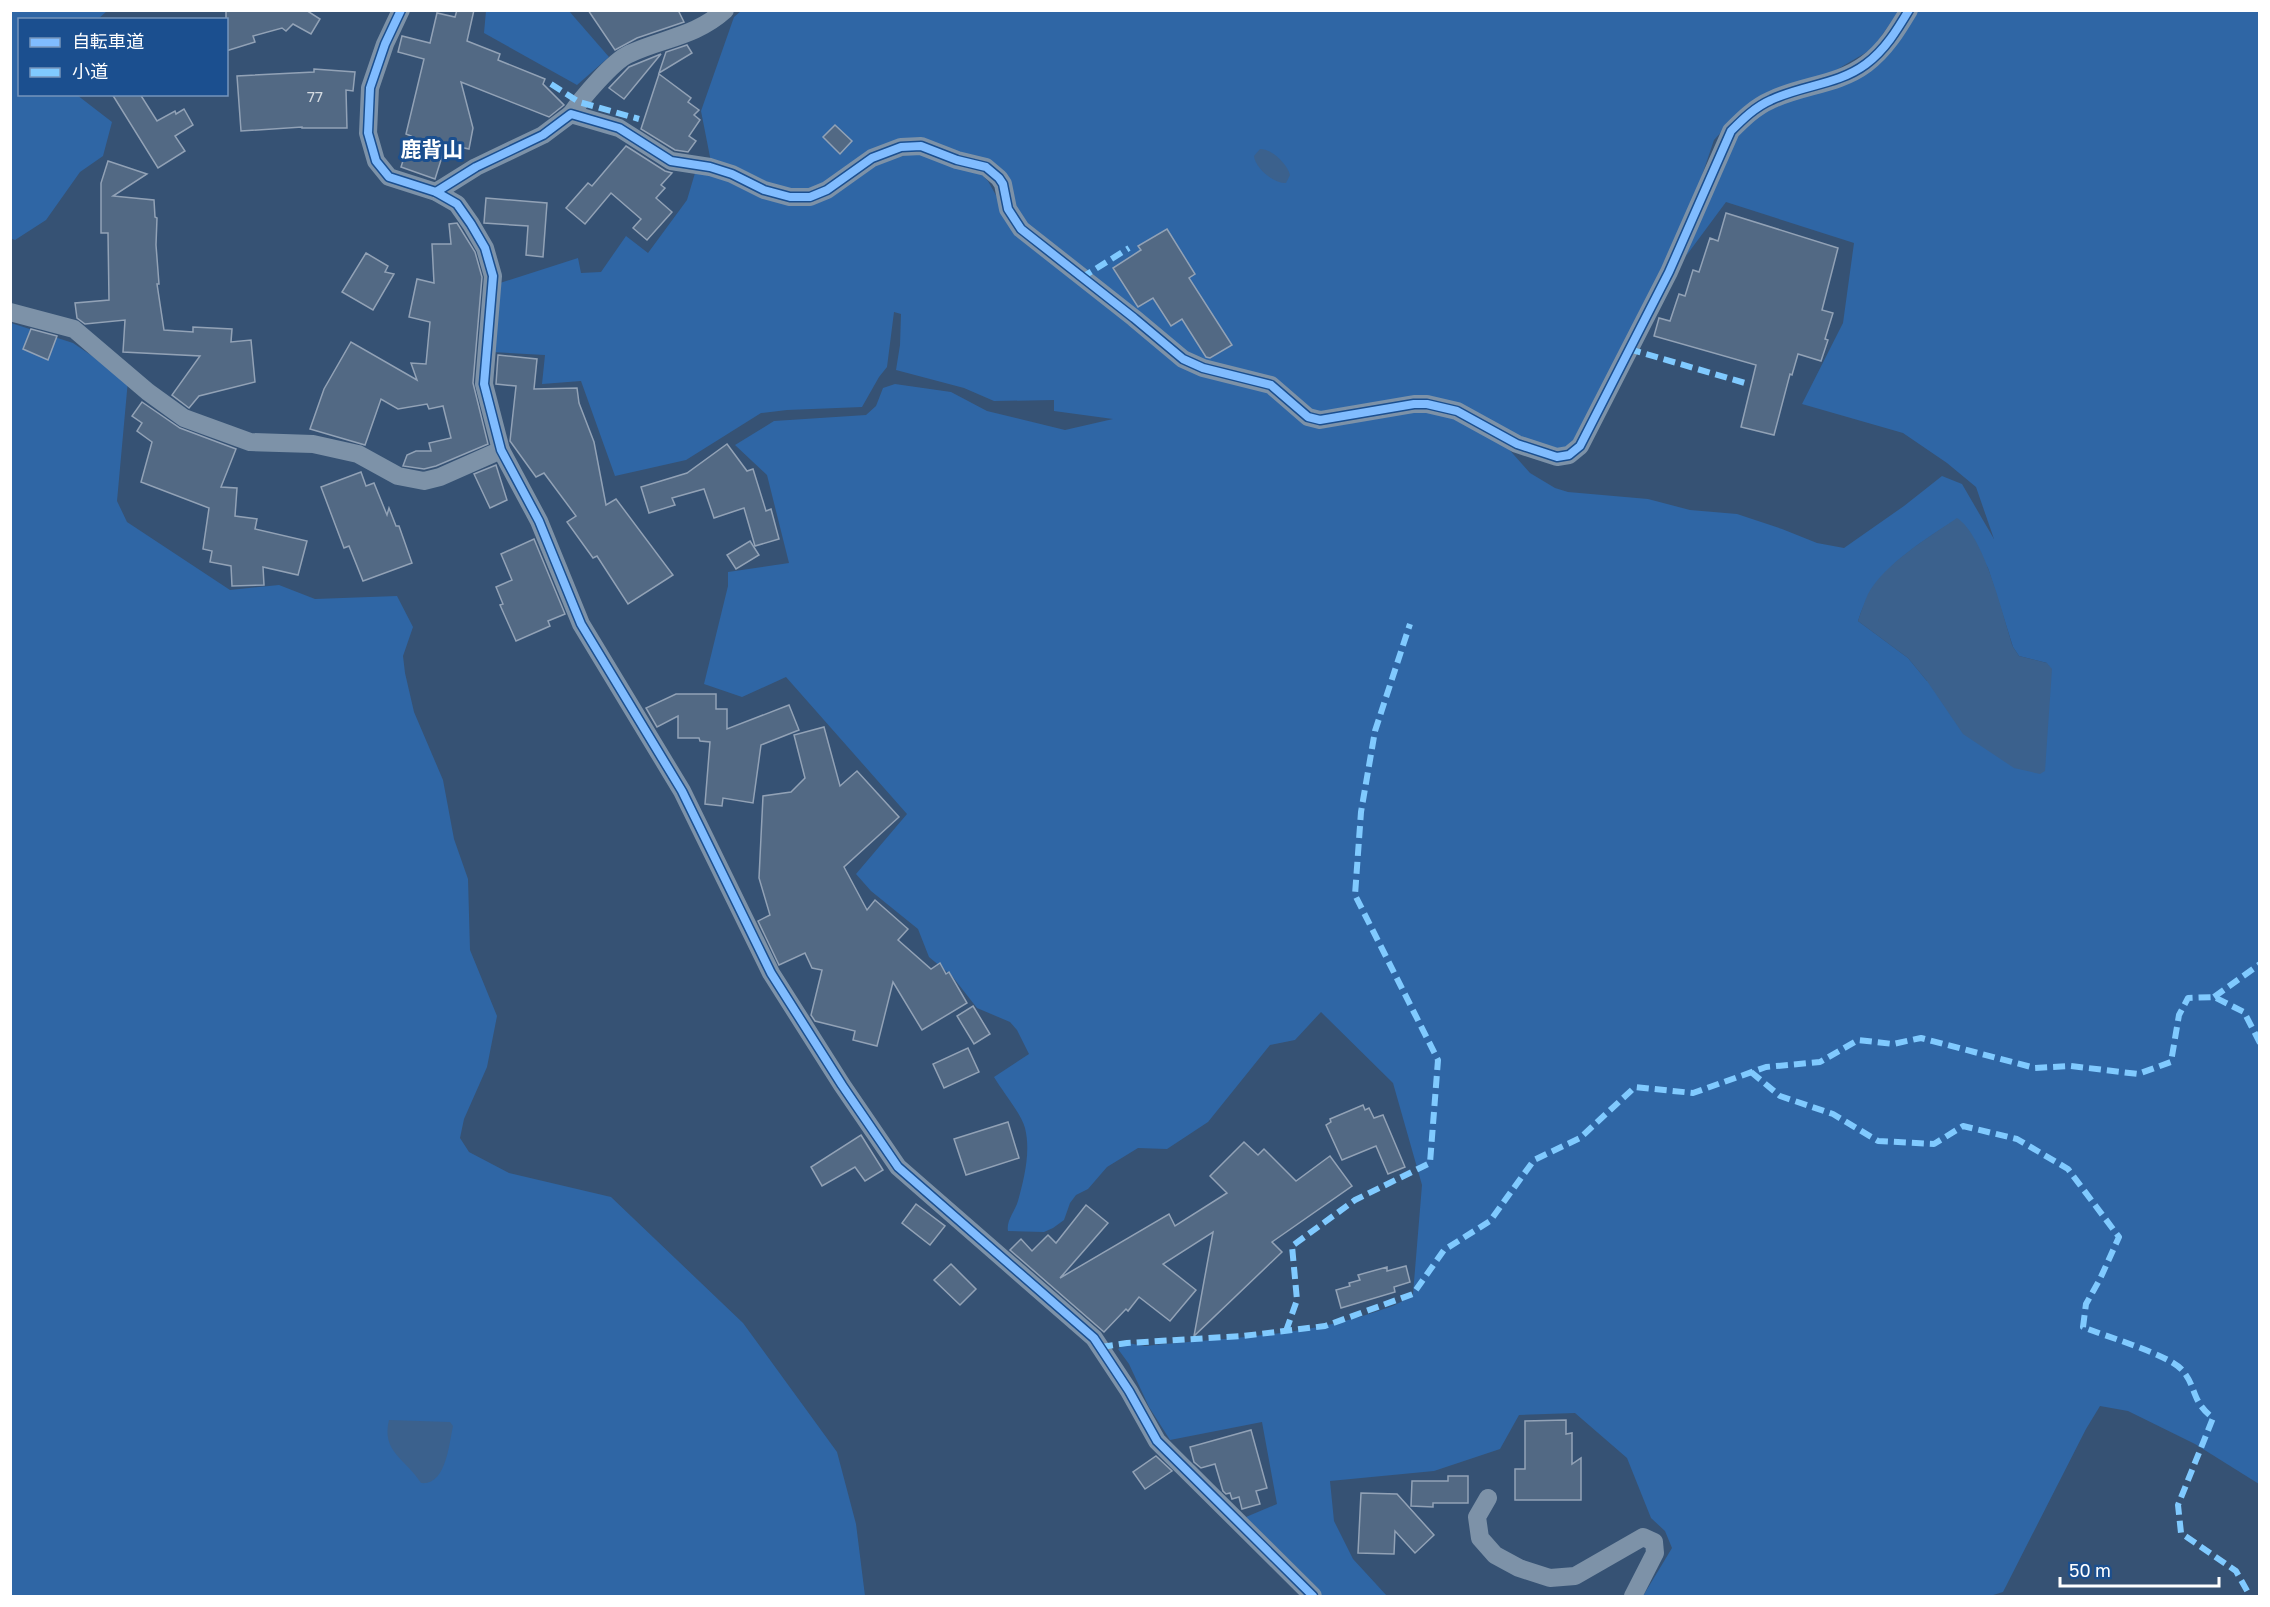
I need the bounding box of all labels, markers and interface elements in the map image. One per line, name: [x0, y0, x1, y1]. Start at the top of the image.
legend: [18, 18, 228, 96]
text: 自転車道: [72, 30, 144, 52]
text: 小道: [72, 60, 108, 82]
house number: 77: [307, 87, 323, 105]
district label: 鹿背山: [401, 136, 464, 162]
scale bar: [2060, 1550, 2219, 1588]
text: 50 m: [2069, 1559, 2111, 1581]

